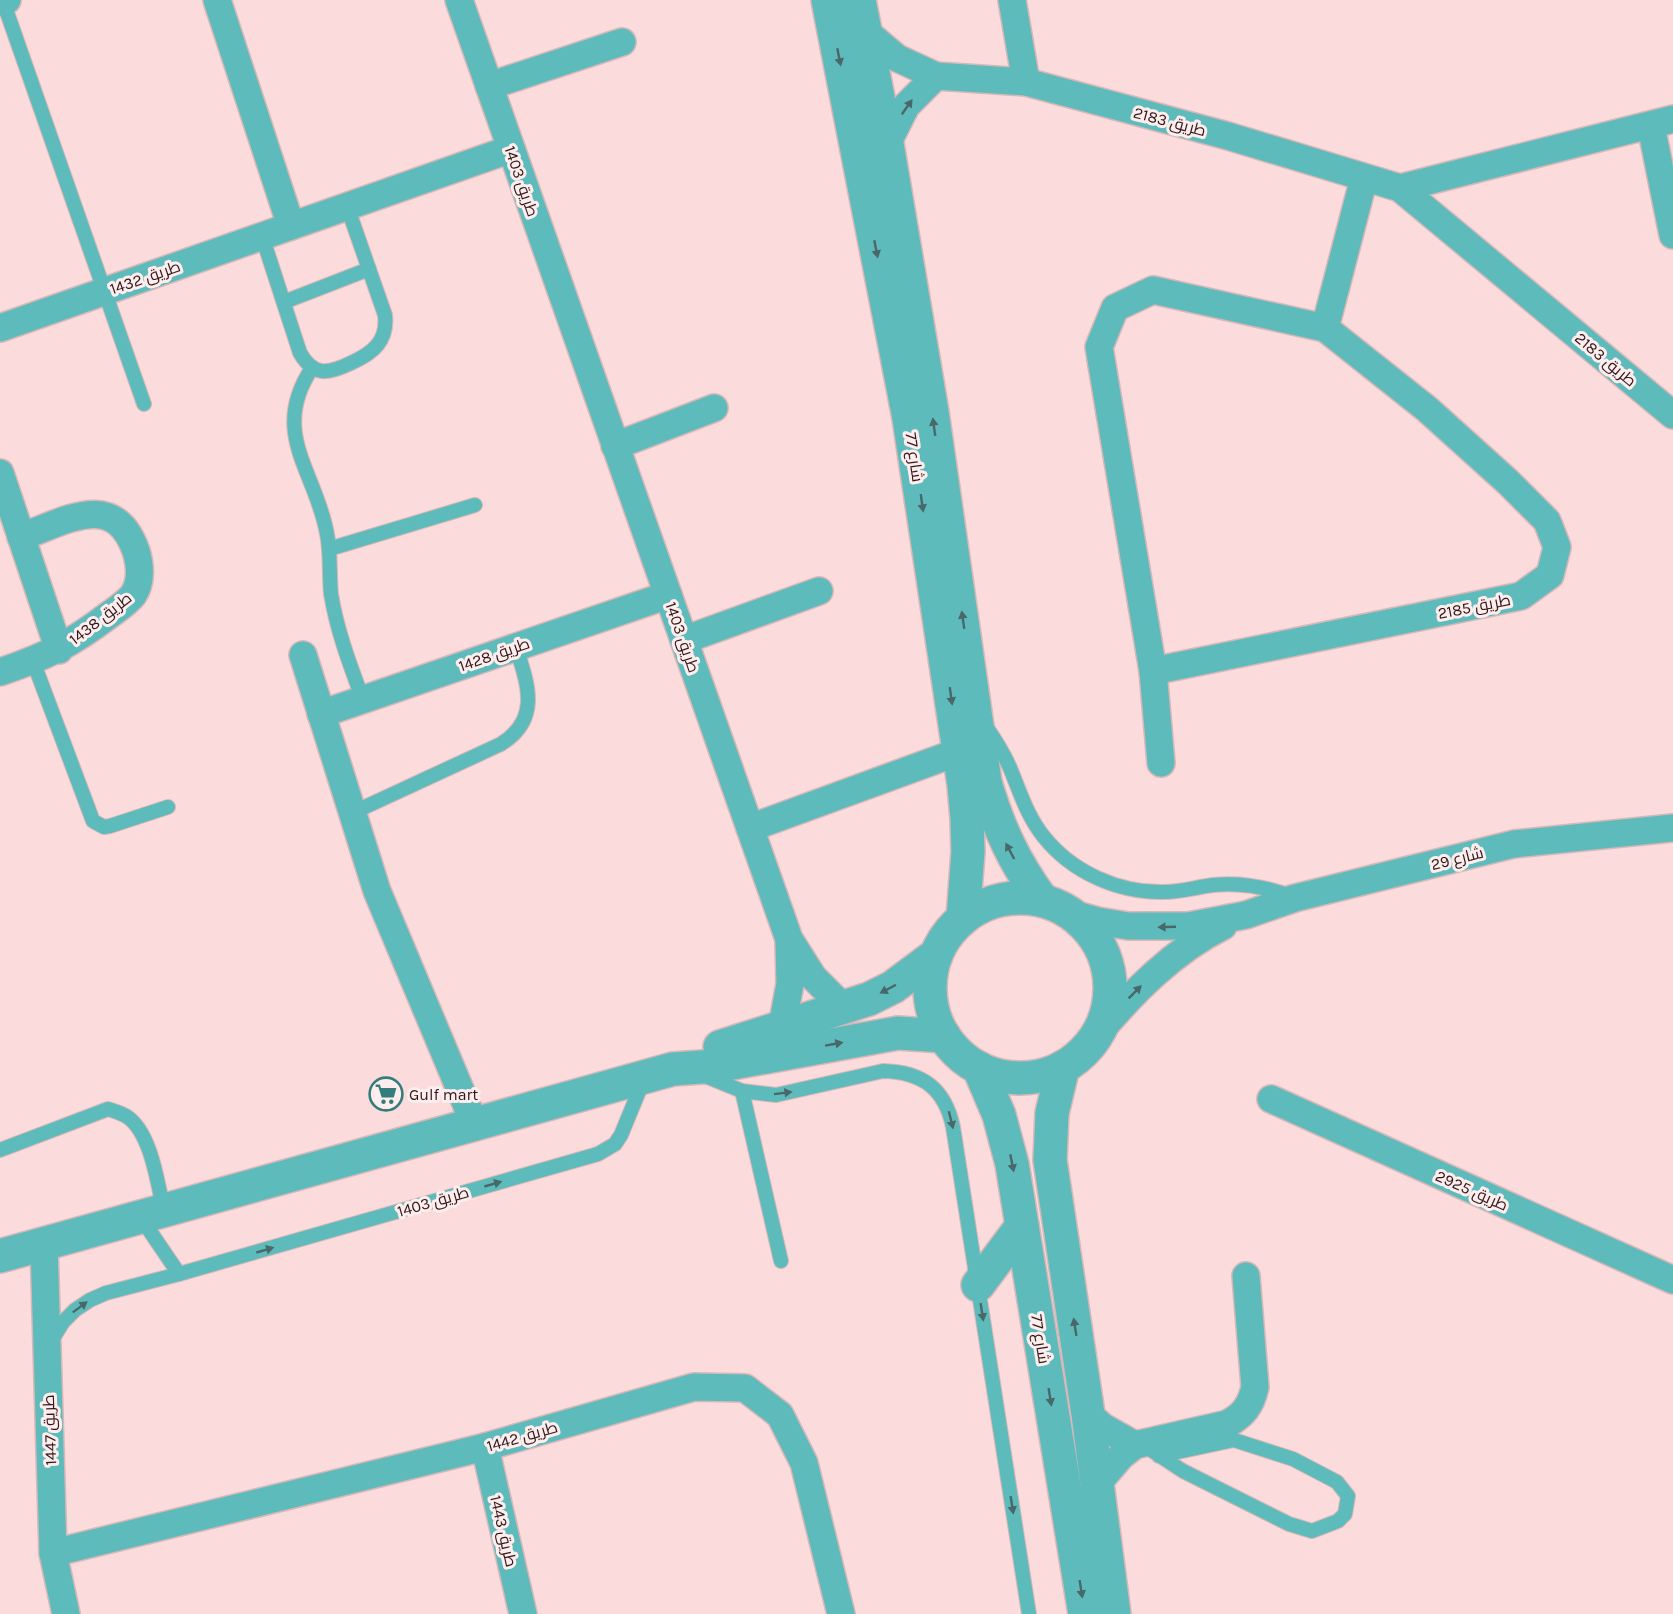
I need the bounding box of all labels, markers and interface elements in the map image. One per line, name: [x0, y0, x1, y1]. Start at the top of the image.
one-way arrow: [835, 48, 844, 67]
one-way arrow: [901, 99, 913, 115]
street label: طريق 2183: [1131, 103, 1208, 141]
street label: طريق 1403: [500, 143, 542, 219]
one-way arrow: [872, 240, 881, 259]
street label: طريق 1432: [107, 257, 183, 299]
street label: طريق 2183: [1571, 328, 1640, 391]
one-way arrow: [930, 418, 939, 437]
street label: شارع 77: [900, 431, 927, 483]
one-way arrow: [918, 493, 927, 512]
street label: طريق 1438: [65, 588, 136, 649]
street label: طريق 2185: [1436, 590, 1512, 624]
street label: طريق 1403: [661, 599, 703, 675]
one-way arrow: [958, 611, 967, 630]
street label: طريق 1428: [456, 633, 532, 676]
one-way arrow: [946, 686, 955, 705]
one-way arrow: [1006, 842, 1016, 860]
street label: شارع 29: [1429, 843, 1486, 876]
one-way arrow: [1158, 922, 1177, 932]
one-way arrow: [879, 984, 896, 994]
one-way arrow: [1127, 986, 1141, 1000]
one-way arrow: [825, 1039, 844, 1048]
supermarket icon: Gulf mart: [368, 1076, 404, 1112]
place label: Gulf mart: [409, 1085, 478, 1104]
one-way arrow: [773, 1089, 792, 1098]
one-way arrow: [947, 1110, 957, 1129]
one-way arrow: [1008, 1154, 1017, 1173]
street label: طريق 2925: [1432, 1166, 1511, 1216]
one-way arrow: [484, 1179, 502, 1188]
street label: طريق 1403: [395, 1182, 471, 1222]
one-way arrow: [256, 1244, 275, 1254]
one-way arrow: [73, 1302, 88, 1314]
one-way arrow: [978, 1303, 987, 1322]
street label: شارع 77: [1025, 1313, 1054, 1365]
one-way arrow: [1070, 1318, 1079, 1337]
one-way arrow: [1046, 1388, 1055, 1407]
street label: طريق 1447: [39, 1394, 61, 1466]
street label: طريق 1442: [485, 1417, 560, 1457]
street label: طريق 1443: [485, 1493, 521, 1569]
one-way arrow: [1008, 1495, 1017, 1514]
one-way arrow: [1077, 1580, 1086, 1599]

